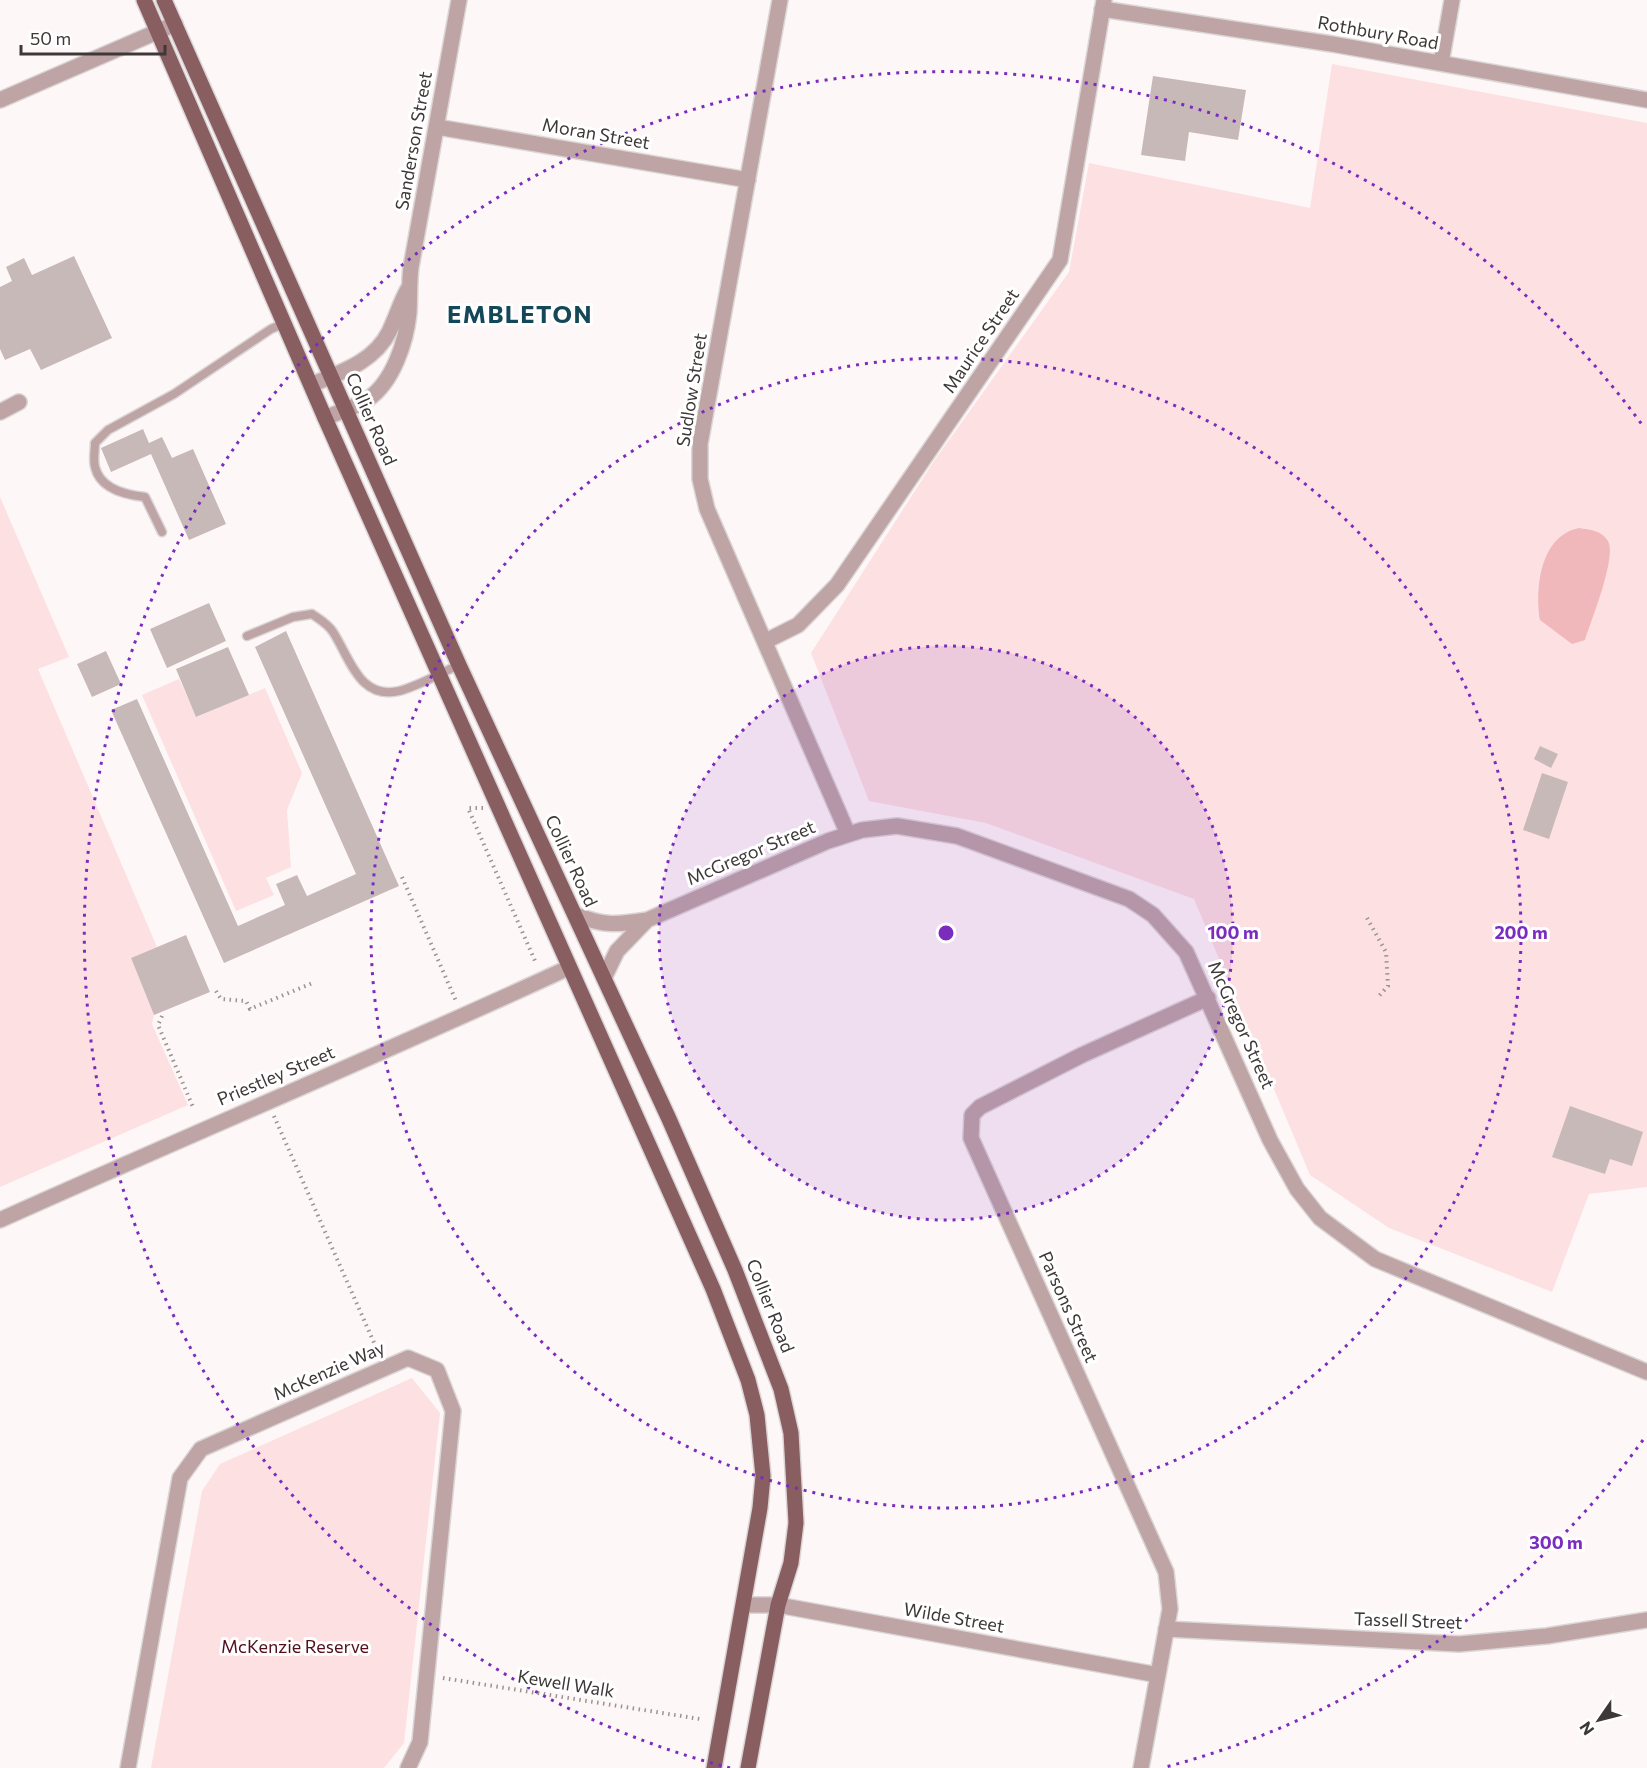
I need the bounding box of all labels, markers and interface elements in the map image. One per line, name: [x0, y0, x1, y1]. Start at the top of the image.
street label: Rothbury Road: [1316, 11, 1440, 53]
scale bar: [21, 18, 165, 56]
text: 50 m: [30, 27, 71, 49]
street label: Sanderson Street: [390, 70, 436, 212]
street label: Moran Street: [541, 113, 652, 153]
street label: Maurice Street: [937, 284, 1023, 397]
district label: EMBLETON: [447, 299, 593, 328]
street label: Sudlow Street: [671, 331, 711, 448]
street label: Collier Road: [342, 369, 402, 468]
street label: Collier Road: [541, 811, 603, 910]
street label: McGregor Street: [683, 815, 818, 889]
text: 100 m: [1207, 921, 1259, 943]
text: 200 m: [1494, 921, 1548, 943]
centre of rings: [936, 923, 956, 943]
street label: McGregor Street: [1204, 957, 1280, 1092]
street label: Priestley Street: [213, 1040, 338, 1110]
street label: Parsons Street: [1035, 1248, 1103, 1366]
street label: Collier Road: [742, 1256, 800, 1356]
street label: McKenzie Way: [269, 1336, 388, 1404]
text: 300 m: [1529, 1531, 1583, 1553]
street label: Wilde Street: [902, 1597, 1006, 1637]
street label: Tassell Street: [1353, 1607, 1463, 1633]
park label: McKenzie Reserve: [221, 1635, 369, 1657]
street label: Kewell Walk: [516, 1664, 617, 1702]
north arrow: [1569, 1690, 1629, 1750]
text: N: [1575, 1719, 1598, 1739]

